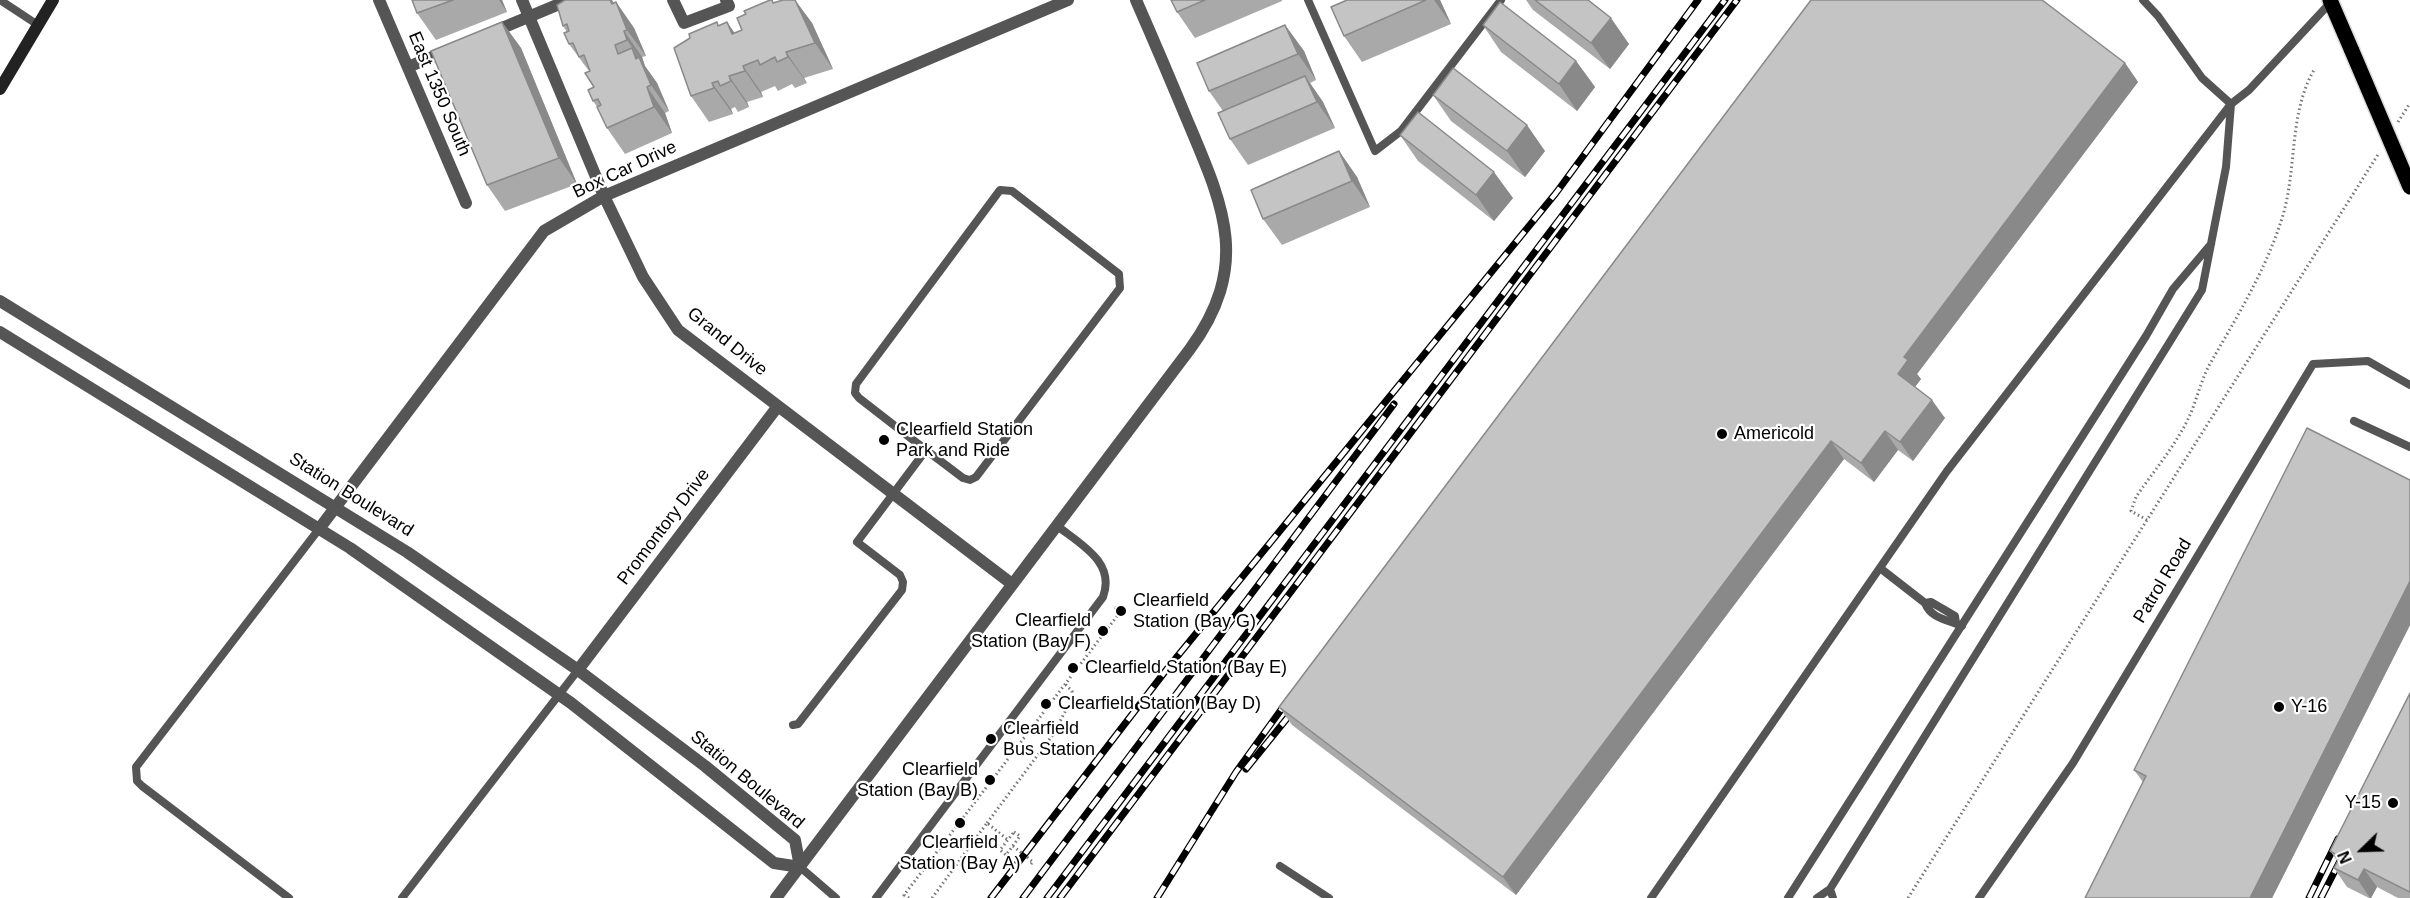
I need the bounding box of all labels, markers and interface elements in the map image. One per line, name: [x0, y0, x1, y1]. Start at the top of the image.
street label: East 1350 South: [403, 29, 475, 159]
street label: Box Car Drive: [570, 137, 680, 203]
street label: Grand Drive: [682, 303, 772, 381]
place label: Clearfield Station Park and Ride: [896, 419, 1033, 462]
place label: Americold: [1734, 423, 1814, 445]
marker: Americold: [1715, 427, 1729, 441]
marker: Clearfield Station Park and Ride: [877, 433, 891, 447]
street label: Station Boulevard: [285, 448, 417, 542]
street label: Promontory Drive: [613, 465, 715, 589]
street label: Patrol Road: [2129, 535, 2197, 627]
place label: Clearfield Station (Bay G): [1133, 590, 1256, 632]
marker: Clearfield Station (Bay G): [1114, 604, 1128, 618]
place label: Clearfield Station (Bay F): [971, 610, 1091, 652]
marker: Clearfield Station (Bay F): [1096, 624, 1110, 638]
place label: Clearfield Station (Bay E): [1085, 657, 1287, 679]
marker: Clearfield Station (Bay E): [1066, 661, 1080, 675]
place label: Clearfield Station (Bay D): [1058, 693, 1261, 715]
place label: Y-16: [2291, 696, 2327, 718]
marker: Clearfield Station (Bay D): [1039, 697, 1053, 711]
marker: Y-16: [2272, 700, 2286, 714]
place label: Clearfield Bus Station: [1003, 718, 1095, 760]
street label: Station Boulevard: [686, 726, 808, 834]
marker: Clearfield Bus Station: [984, 732, 998, 746]
place label: Clearfield Station (Bay B): [857, 759, 978, 802]
marker: Clearfield Station (Bay B): [983, 773, 997, 787]
place label: Y-15: [2345, 792, 2381, 814]
marker: Y-15: [2386, 796, 2400, 810]
marker: Clearfield Station (Bay A): [953, 816, 967, 830]
north arrow: [2332, 820, 2392, 880]
place label: Clearfield Station (Bay A): [899, 832, 1021, 874]
text: N: [2335, 849, 2355, 866]

